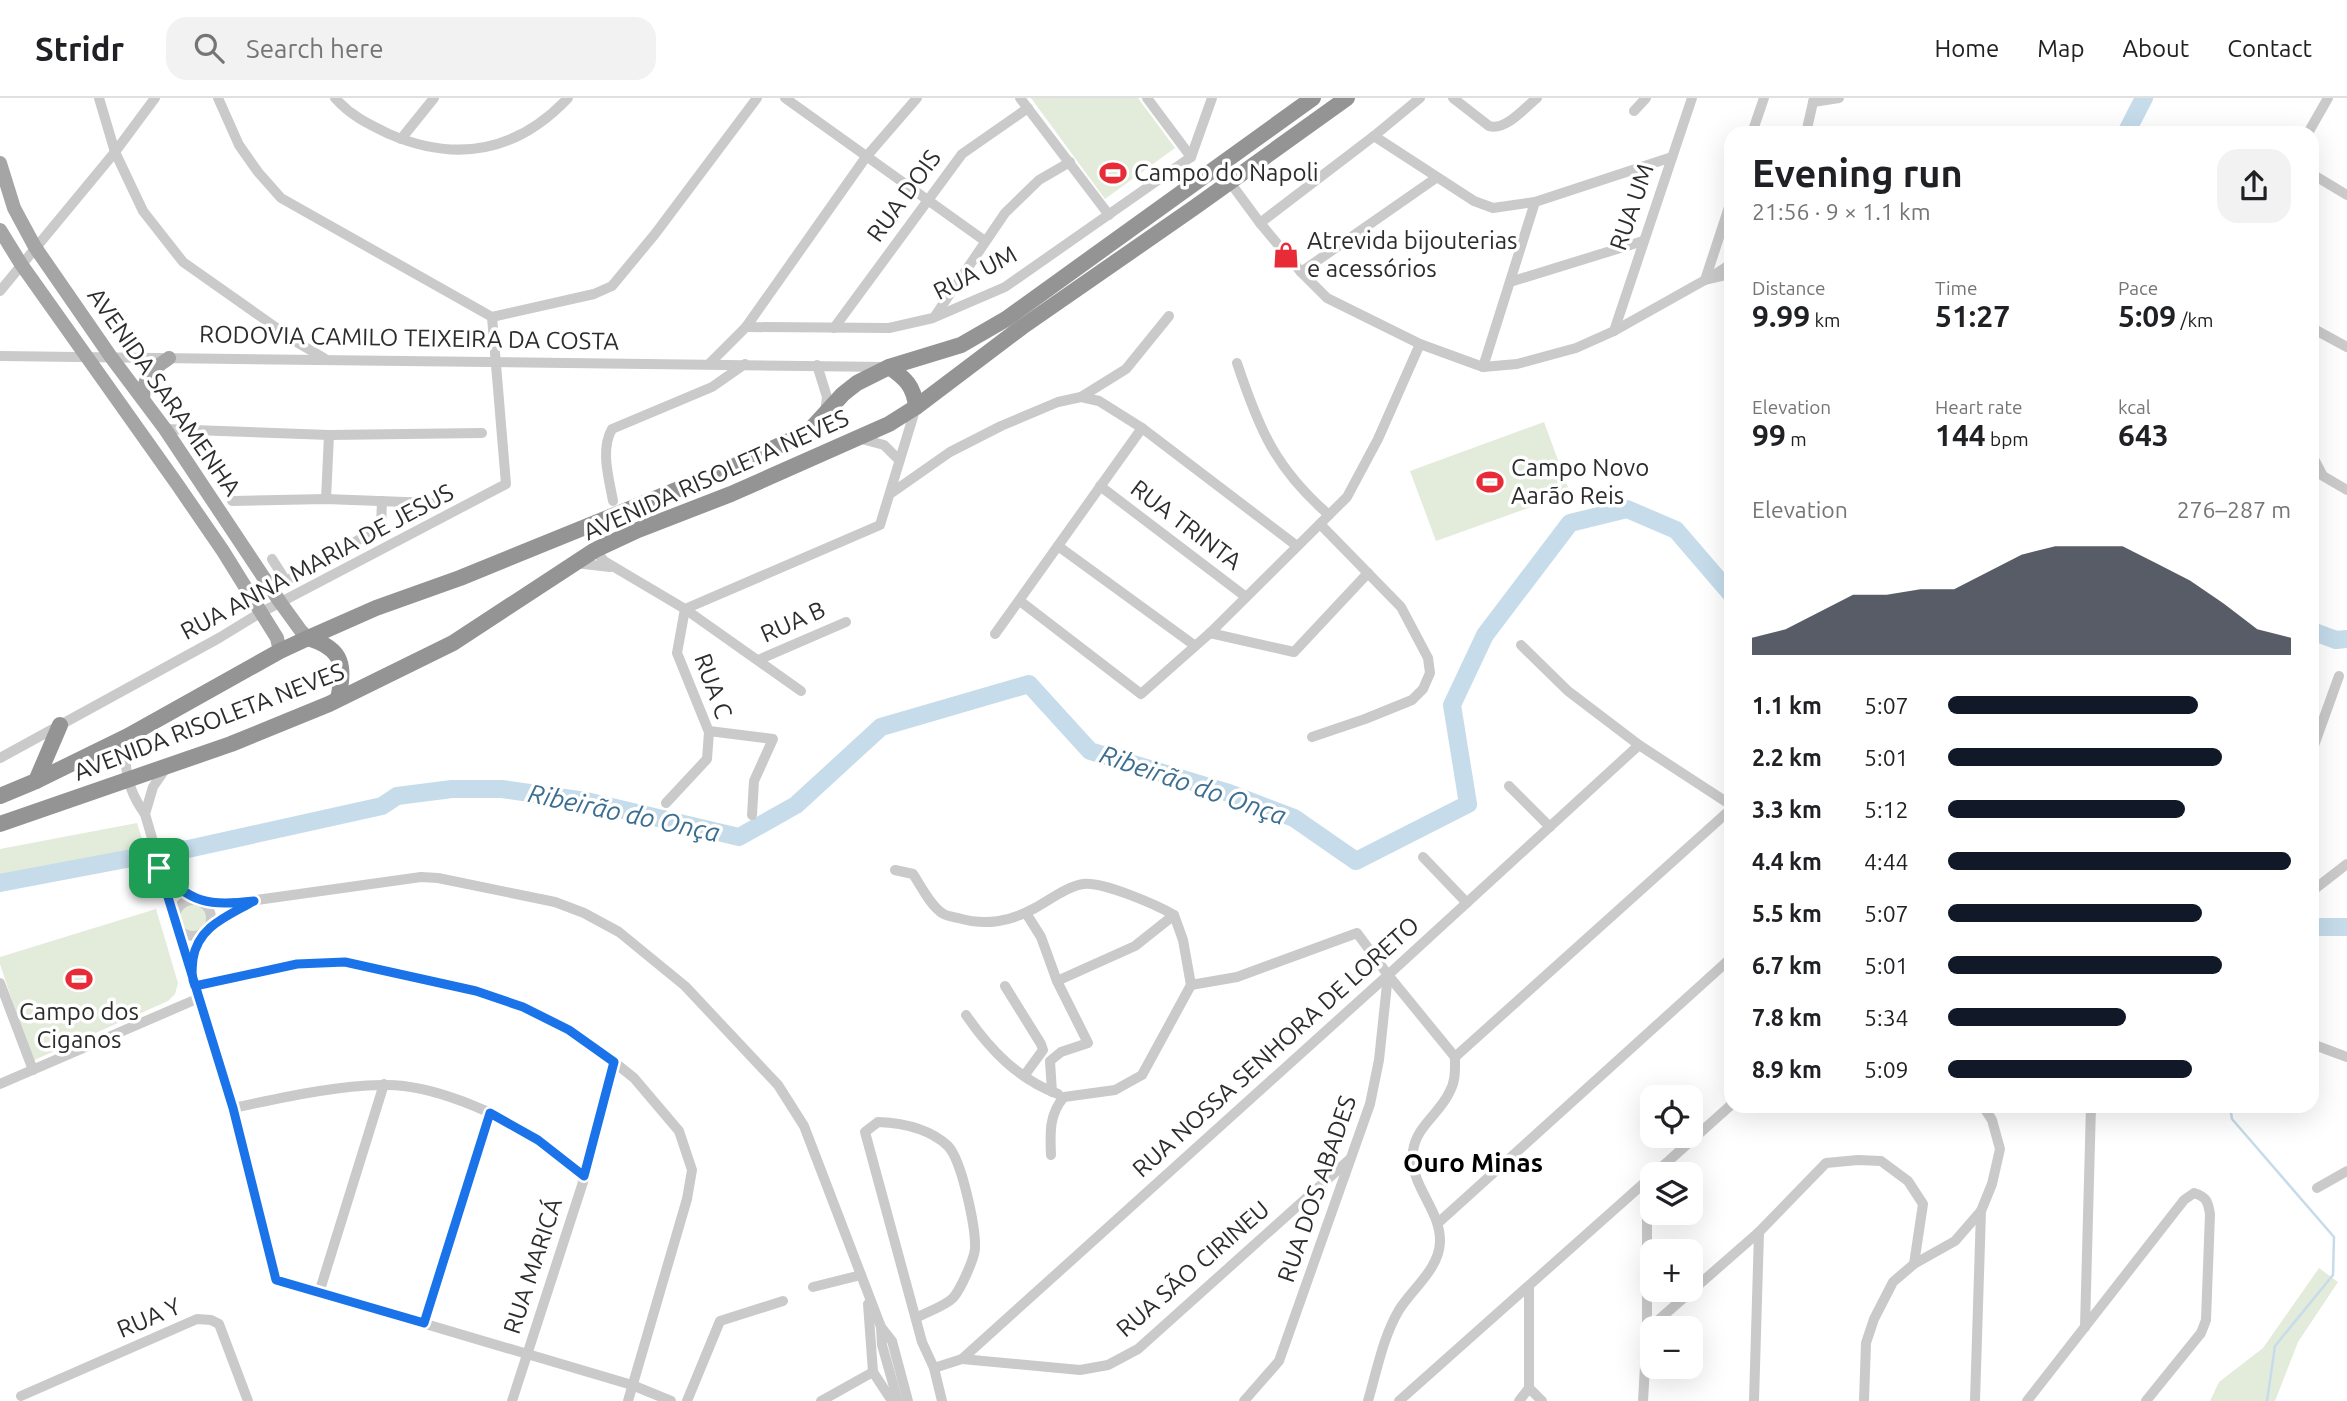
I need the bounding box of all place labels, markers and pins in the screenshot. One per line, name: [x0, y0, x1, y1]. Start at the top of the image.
sports icon: Campo do Napoli: [1098, 158, 1128, 188]
place label: Campo do Napoli: [1134, 159, 1319, 186]
place label: Atrevida bijouterias e acessórios: [1307, 227, 1518, 282]
shop icon: Atrevida bijouterias e acessórios: [1271, 240, 1301, 270]
place label: Campo Novo Aarão Reis: [1511, 454, 1649, 509]
sports icon: Campo Novo Aarão Reis: [1475, 467, 1505, 497]
pin: [129, 838, 189, 898]
sports icon: Campo dos Ciganos: [64, 964, 94, 994]
place label: Campo dos Ciganos: [19, 998, 139, 1053]

